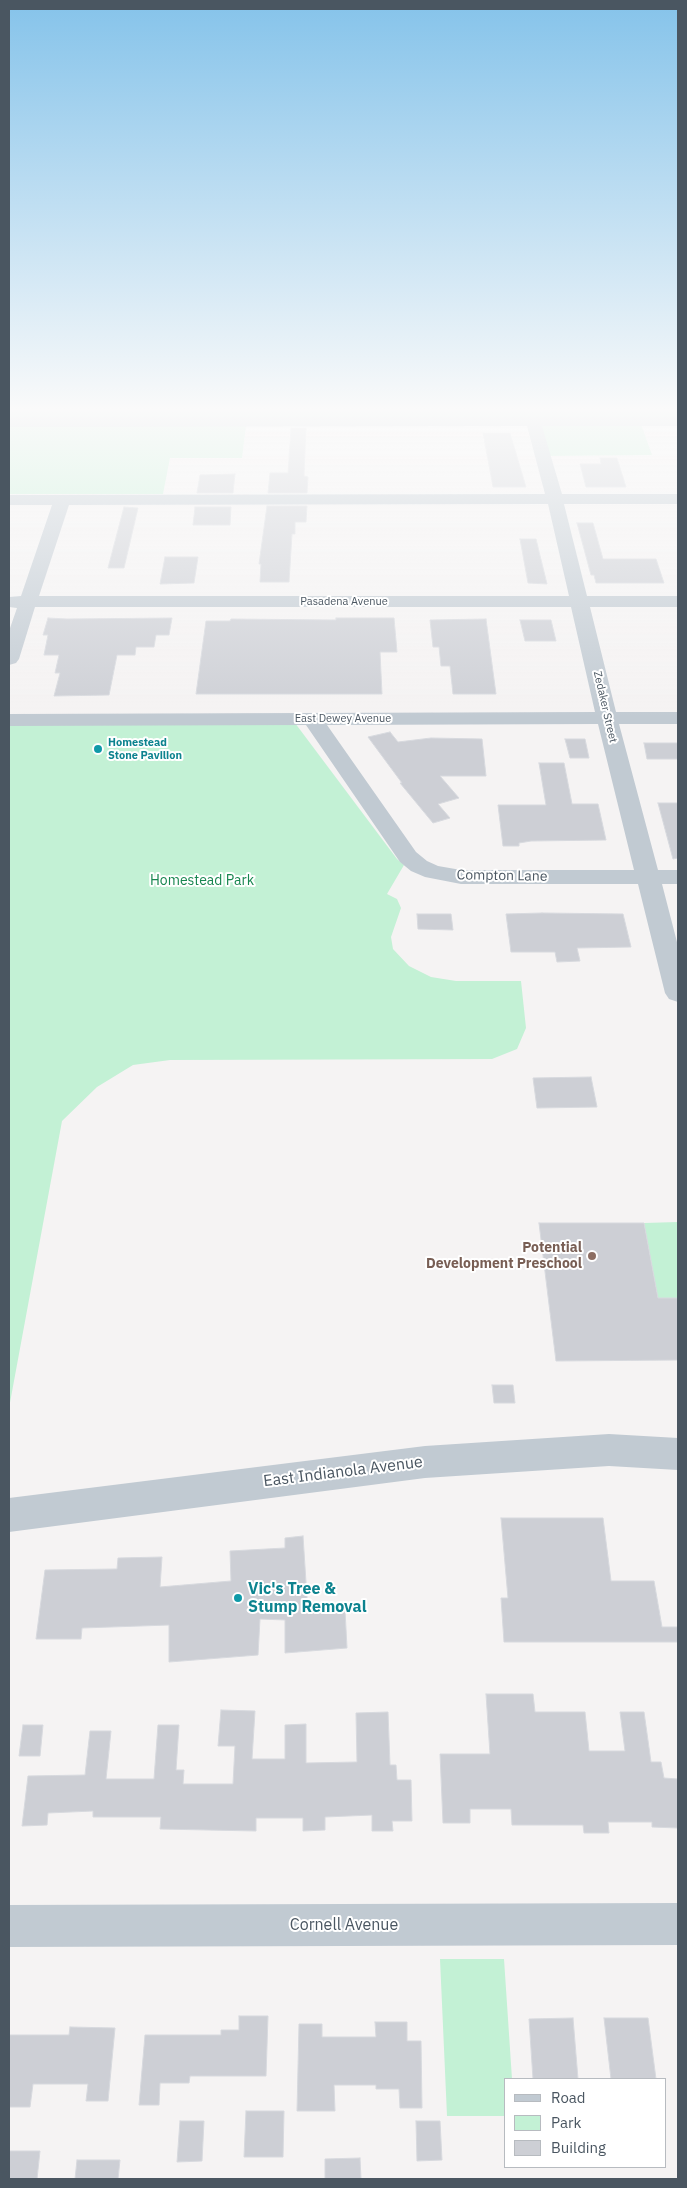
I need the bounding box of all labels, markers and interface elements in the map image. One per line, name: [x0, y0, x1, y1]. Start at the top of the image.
street label: Pasadena Avenue: [300, 595, 388, 609]
street label: Zedaker Street: [590, 670, 620, 744]
street label: East Dewey Avenue: [295, 712, 391, 726]
place label: Homestead Stone Pavilion: [108, 736, 182, 762]
marker: Homestead Stone Pavilion: [92, 743, 104, 755]
street label: Compton Lane: [456, 867, 548, 885]
park label: Homestead Park: [150, 873, 254, 889]
place label: Potential Development Preschool: [426, 1240, 582, 1272]
marker: Potential Development Preschool: [586, 1250, 598, 1262]
street label: East Indianola Avenue: [262, 1453, 424, 1491]
place label: Vic's Tree & Stump Removal: [248, 1579, 367, 1617]
marker: Vic's Tree & Stump Removal: [232, 1592, 244, 1604]
street label: Cornell Avenue: [290, 1915, 398, 1935]
legend: [504, 2078, 667, 2168]
text: Road: [551, 2088, 586, 2107]
text: Park: [551, 2113, 581, 2132]
text: Building: [551, 2138, 606, 2157]

